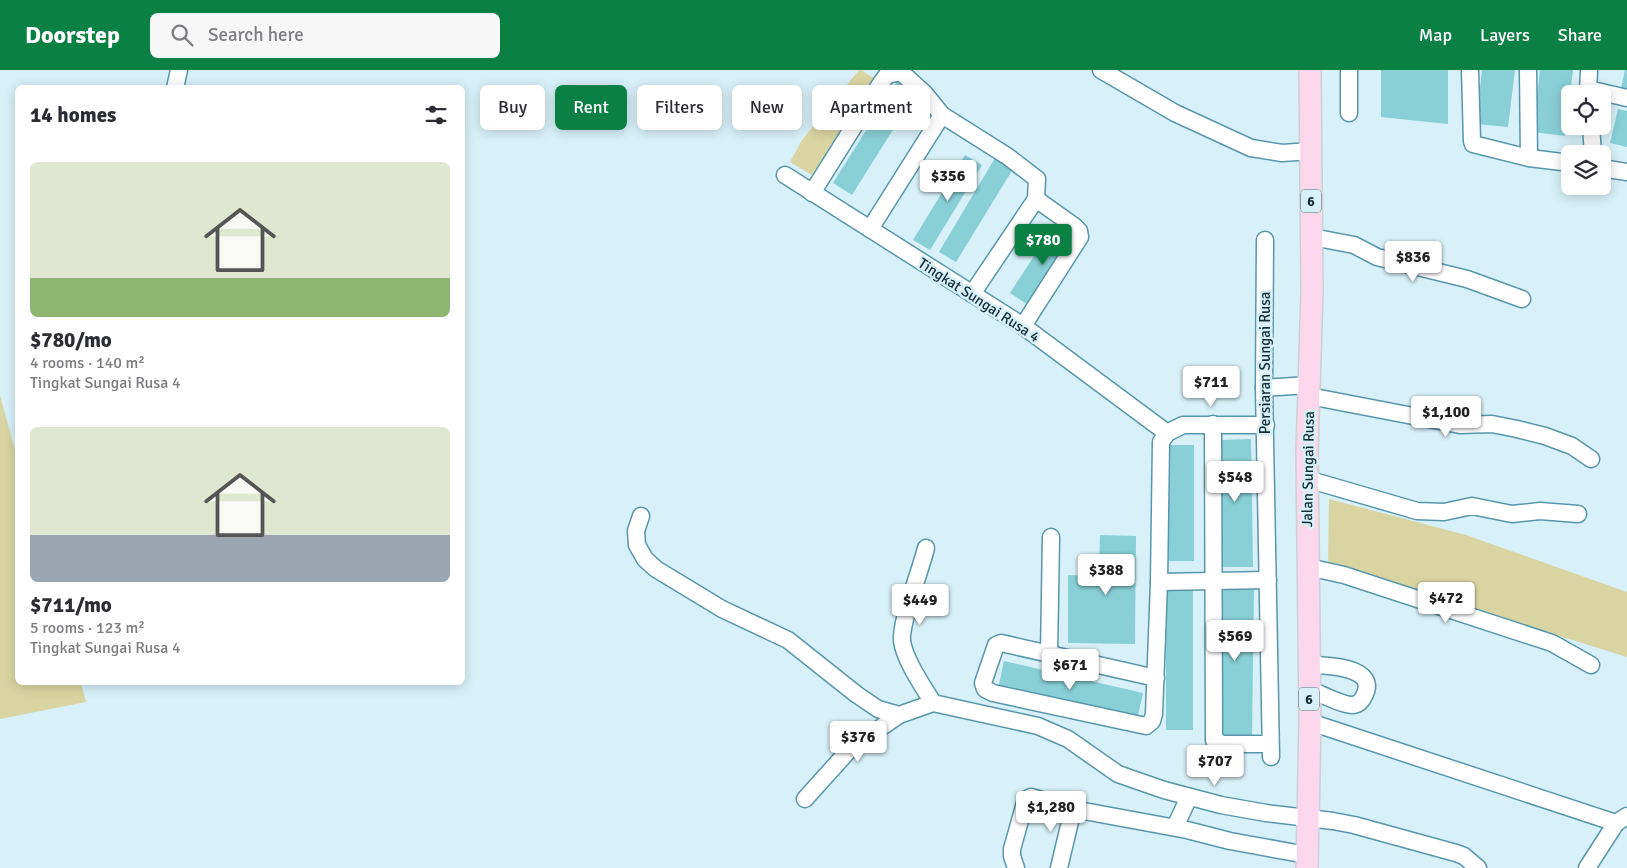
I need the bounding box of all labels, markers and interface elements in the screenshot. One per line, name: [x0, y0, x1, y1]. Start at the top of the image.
search box: [150, 13, 500, 58]
text: Doorstep: [25, 20, 120, 50]
icon: search: [168, 21, 196, 49]
text: Search here: [208, 23, 304, 47]
text: Map: [1419, 24, 1452, 46]
text: Layers: [1480, 24, 1530, 46]
text: Share: [1558, 24, 1602, 46]
chip: Buy: [480, 85, 545, 130]
chip: Rent: [555, 85, 627, 130]
chip: Filters: [637, 85, 722, 130]
chip: New: [732, 85, 802, 130]
chip: Apartment: [812, 85, 930, 130]
map controls: [1561, 85, 1611, 195]
button: locate: [1561, 85, 1611, 135]
icon: filters: [422, 101, 450, 129]
text: 14 homes: [30, 102, 116, 128]
button: layers: [1561, 145, 1611, 195]
pin: $356: [918, 160, 978, 202]
text: $356: [931, 166, 965, 186]
road number: 6: [1301, 190, 1321, 212]
icon: home: [195, 195, 285, 285]
pin: $780: [1013, 224, 1073, 266]
text: $780: [1026, 230, 1060, 250]
pin: $836: [1383, 240, 1443, 283]
text: $836: [1396, 247, 1430, 267]
street label: Tingkat Sungai Rusa 4: [915, 254, 1043, 346]
street label: Persiaran Sungai Rusa: [1256, 292, 1274, 434]
text: $780/mo: [30, 327, 112, 353]
text: 4 rooms · 140 m²: [30, 353, 145, 373]
pin: $711: [1181, 366, 1241, 408]
text: $711: [1194, 372, 1228, 392]
text: Tingkat Sungai Rusa 4: [30, 373, 181, 393]
pin: $1,100: [1405, 396, 1487, 438]
text: $1,100: [1422, 402, 1470, 422]
street label: Jalan Sungai Rusa: [1298, 411, 1318, 527]
icon: home: [195, 460, 285, 550]
pin: $548: [1205, 460, 1265, 503]
text: $548: [1218, 467, 1252, 487]
pin: $388: [1076, 554, 1136, 596]
text: $388: [1089, 560, 1123, 580]
pin: $472: [1416, 582, 1476, 624]
pin: $449: [890, 584, 950, 626]
text: $472: [1429, 588, 1463, 608]
text: $449: [903, 590, 937, 610]
text: $711/mo: [30, 592, 112, 618]
text: 5 rooms · 123 m²: [30, 618, 145, 638]
pin: $569: [1205, 620, 1265, 662]
text: $569: [1218, 626, 1252, 646]
text: Tingkat Sungai Rusa 4: [30, 638, 181, 658]
pin: $671: [1040, 648, 1100, 691]
text: $671: [1053, 655, 1087, 675]
road number: 6: [1299, 688, 1319, 710]
pin: $376: [828, 720, 888, 763]
text: $376: [841, 727, 875, 747]
pin: $707: [1185, 744, 1245, 787]
text: $707: [1198, 751, 1232, 771]
pin: $1,280: [1010, 790, 1092, 833]
text: $1,280: [1027, 797, 1075, 817]

